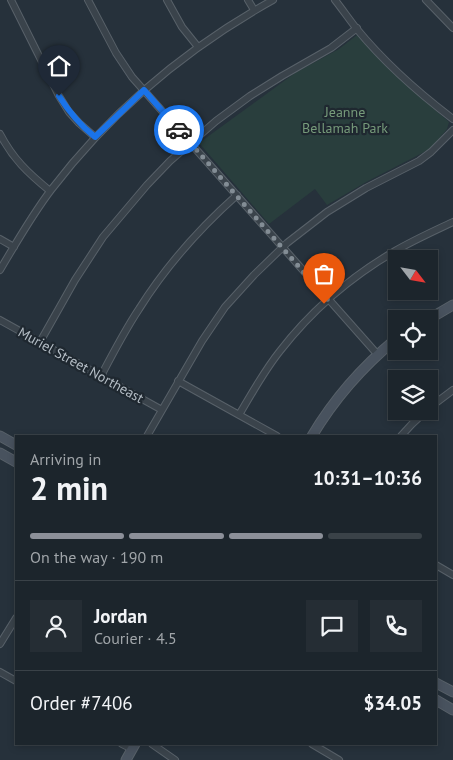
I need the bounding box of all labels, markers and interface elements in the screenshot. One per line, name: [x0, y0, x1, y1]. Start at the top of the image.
pin: [38, 45, 80, 96]
icon: home: [45, 52, 73, 80]
park label: Jeanne Bellamah Park: [302, 103, 388, 137]
courier: [154, 105, 204, 155]
icon: car: [165, 116, 193, 144]
north arrow: [388, 250, 438, 300]
map controls: [388, 250, 438, 420]
pin: [303, 253, 345, 304]
icon: bag: [310, 260, 338, 288]
button: locate: [388, 310, 438, 360]
street label: Muriel Street Northeast: [15, 323, 147, 407]
button: layers: [388, 370, 438, 420]
text: Arriving in: [30, 449, 101, 469]
text: 10:31–10:36: [313, 466, 422, 490]
text: 2 min: [30, 467, 108, 509]
text: On the way · 190 m: [30, 547, 163, 567]
button: person: [30, 600, 82, 652]
button: chat: [306, 600, 358, 652]
button: phone: [370, 600, 422, 652]
text: Jordan: [94, 604, 147, 628]
text: Courier · 4.5: [94, 628, 177, 648]
text: Order #7406: [30, 691, 133, 715]
text: $34.05: [363, 691, 422, 715]

